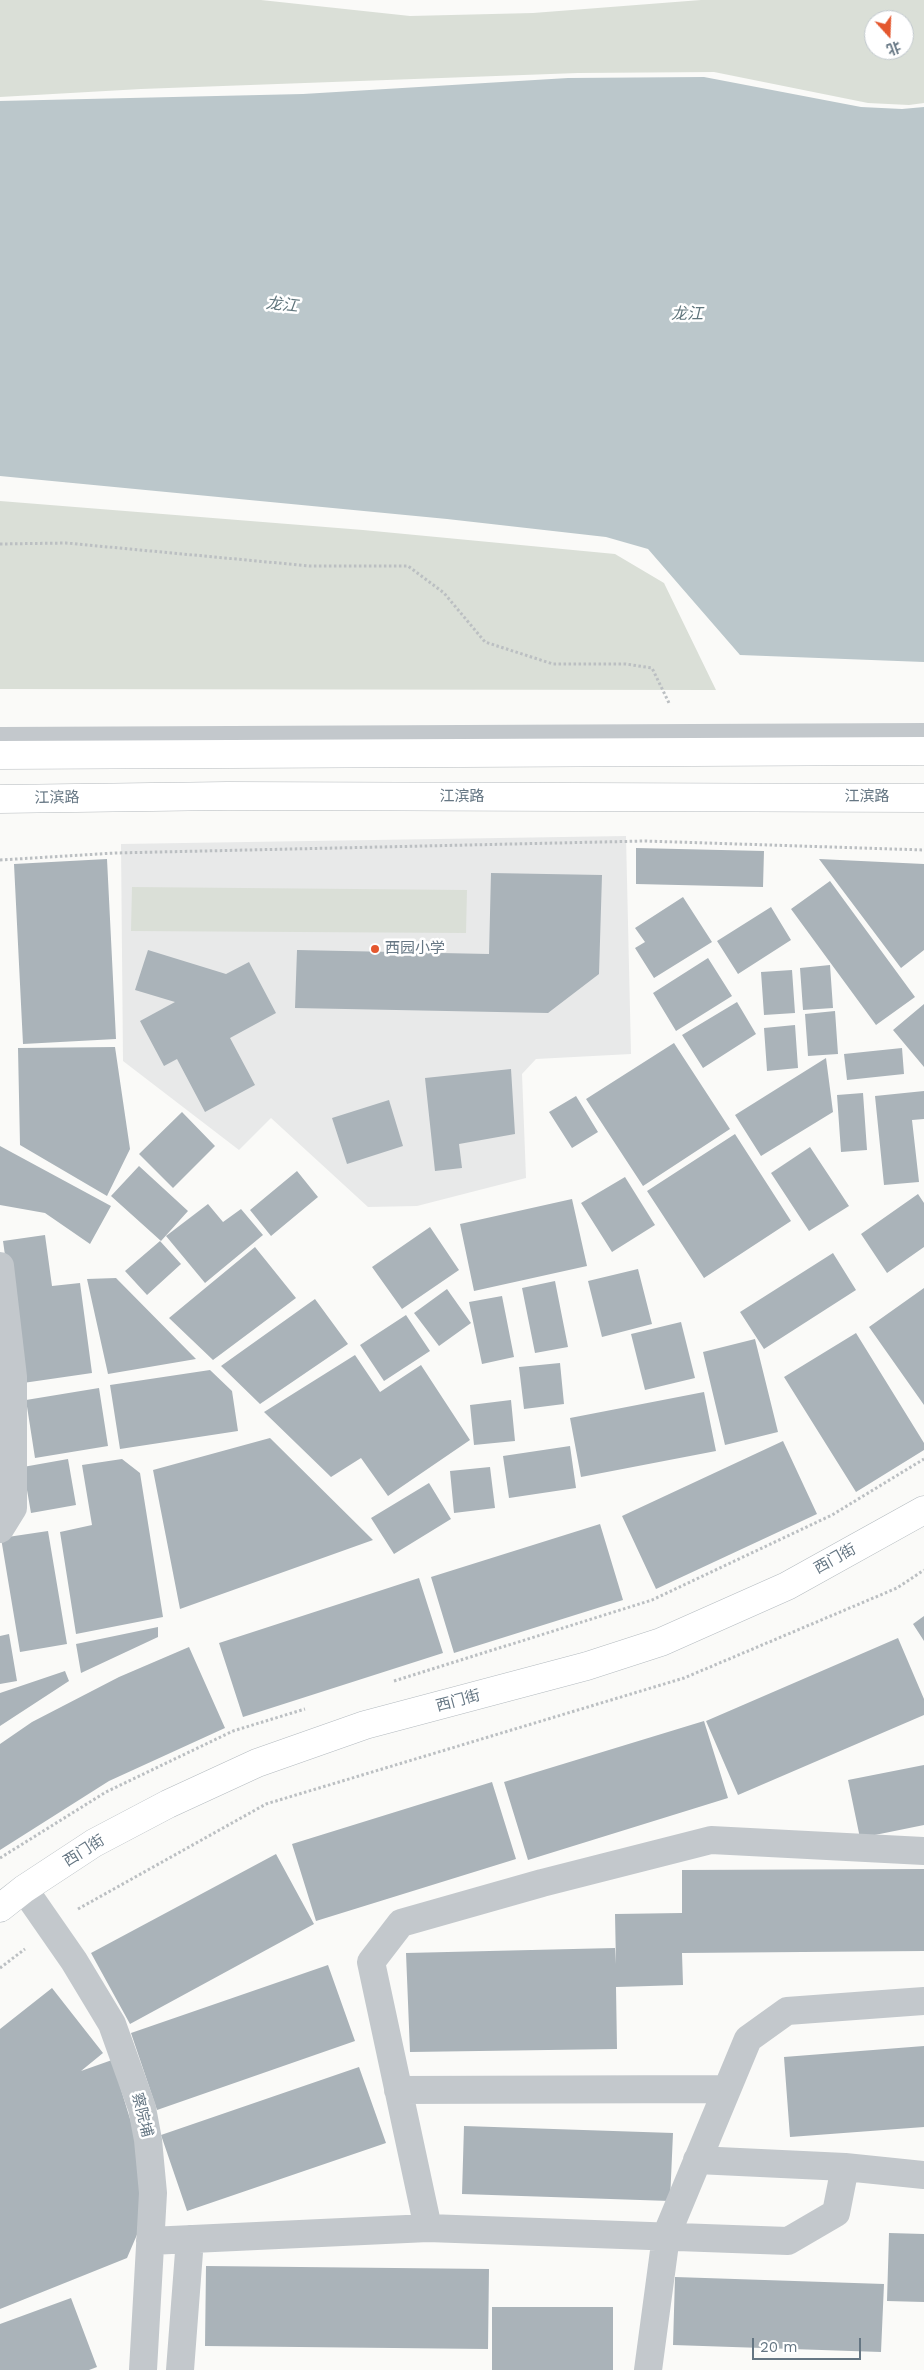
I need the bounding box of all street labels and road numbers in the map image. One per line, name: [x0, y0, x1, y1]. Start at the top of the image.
street label: 江滨路: [440, 788, 484, 806]
street label: 江滨路: [845, 788, 889, 806]
street label: 江滨路: [34, 789, 80, 807]
street label: 西门街: [811, 1540, 859, 1578]
street label: 西门街: [434, 1686, 482, 1716]
street label: 西门街: [60, 1831, 108, 1871]
street label: 察院埔: [128, 2091, 156, 2139]

